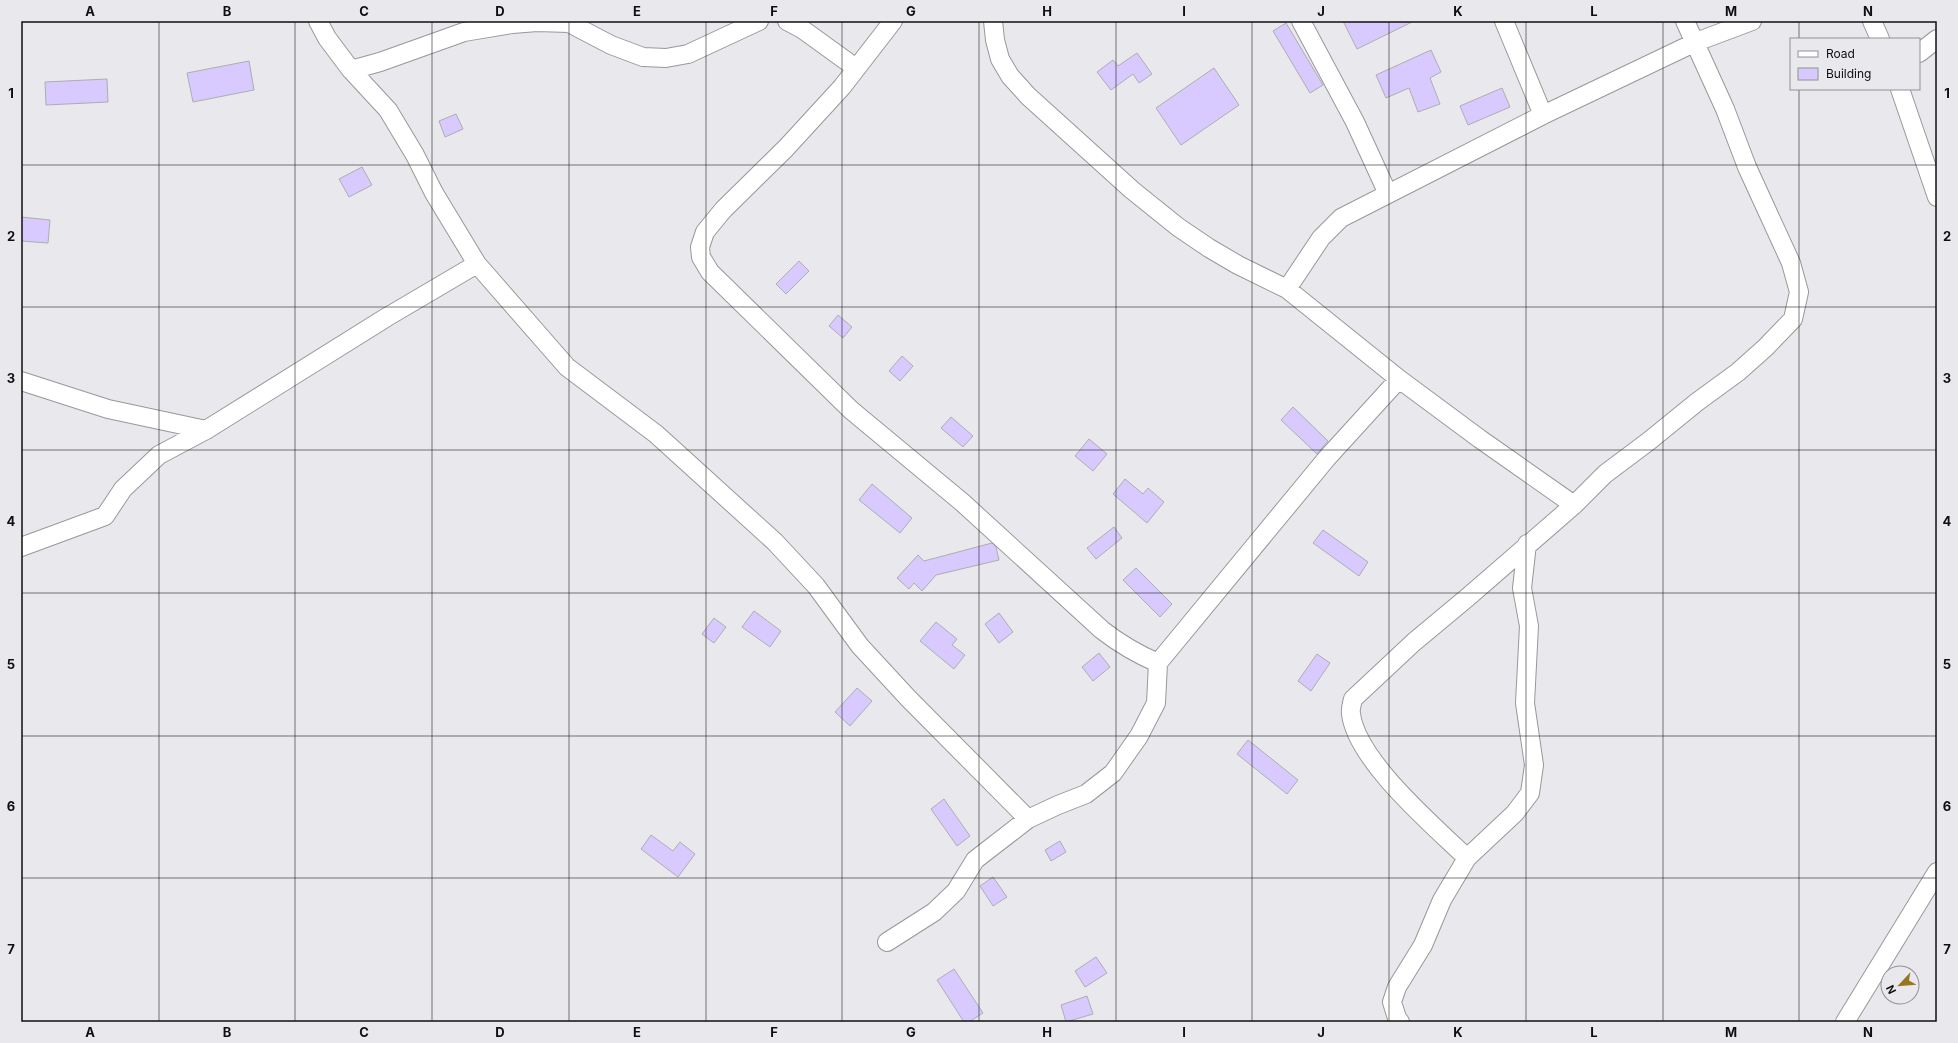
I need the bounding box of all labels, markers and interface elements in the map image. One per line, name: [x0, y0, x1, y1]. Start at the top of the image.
text: A: [85, 3, 95, 19]
text: B: [223, 3, 232, 19]
text: C: [359, 3, 369, 19]
text: D: [495, 3, 505, 19]
text: E: [633, 3, 641, 19]
text: F: [770, 3, 778, 19]
text: G: [906, 3, 916, 19]
text: H: [1042, 3, 1052, 19]
text: I: [1182, 3, 1186, 19]
text: J: [1317, 3, 1325, 19]
text: K: [1453, 3, 1463, 19]
text: L: [1590, 3, 1598, 19]
text: M: [1725, 3, 1737, 19]
text: N: [1863, 3, 1873, 19]
legend: [1790, 38, 1920, 90]
text: Road: [1826, 46, 1855, 61]
text: Building: [1826, 66, 1871, 81]
text: 1: [8, 85, 14, 101]
text: 1: [1944, 85, 1950, 101]
text: 2: [7, 228, 15, 244]
text: 2: [1943, 228, 1951, 244]
text: 3: [7, 370, 15, 386]
text: 3: [1943, 370, 1951, 386]
text: 4: [7, 513, 16, 529]
text: 4: [1943, 513, 1952, 529]
text: 5: [7, 656, 15, 672]
text: 5: [1943, 656, 1951, 672]
text: 6: [7, 798, 15, 814]
text: 6: [1943, 798, 1951, 814]
text: 7: [7, 941, 15, 957]
text: 7: [1943, 941, 1951, 957]
north arrow: [1880, 965, 1920, 1005]
text: N: [1883, 983, 1899, 996]
text: A: [85, 1024, 95, 1040]
text: B: [223, 1024, 232, 1040]
text: C: [359, 1024, 369, 1040]
text: D: [495, 1024, 505, 1040]
text: E: [633, 1024, 641, 1040]
text: F: [770, 1024, 778, 1040]
text: G: [906, 1024, 916, 1040]
text: H: [1042, 1024, 1052, 1040]
text: I: [1182, 1024, 1186, 1040]
text: J: [1317, 1024, 1325, 1040]
text: K: [1453, 1024, 1463, 1040]
text: L: [1590, 1024, 1598, 1040]
text: M: [1725, 1024, 1737, 1040]
text: N: [1863, 1024, 1873, 1040]

